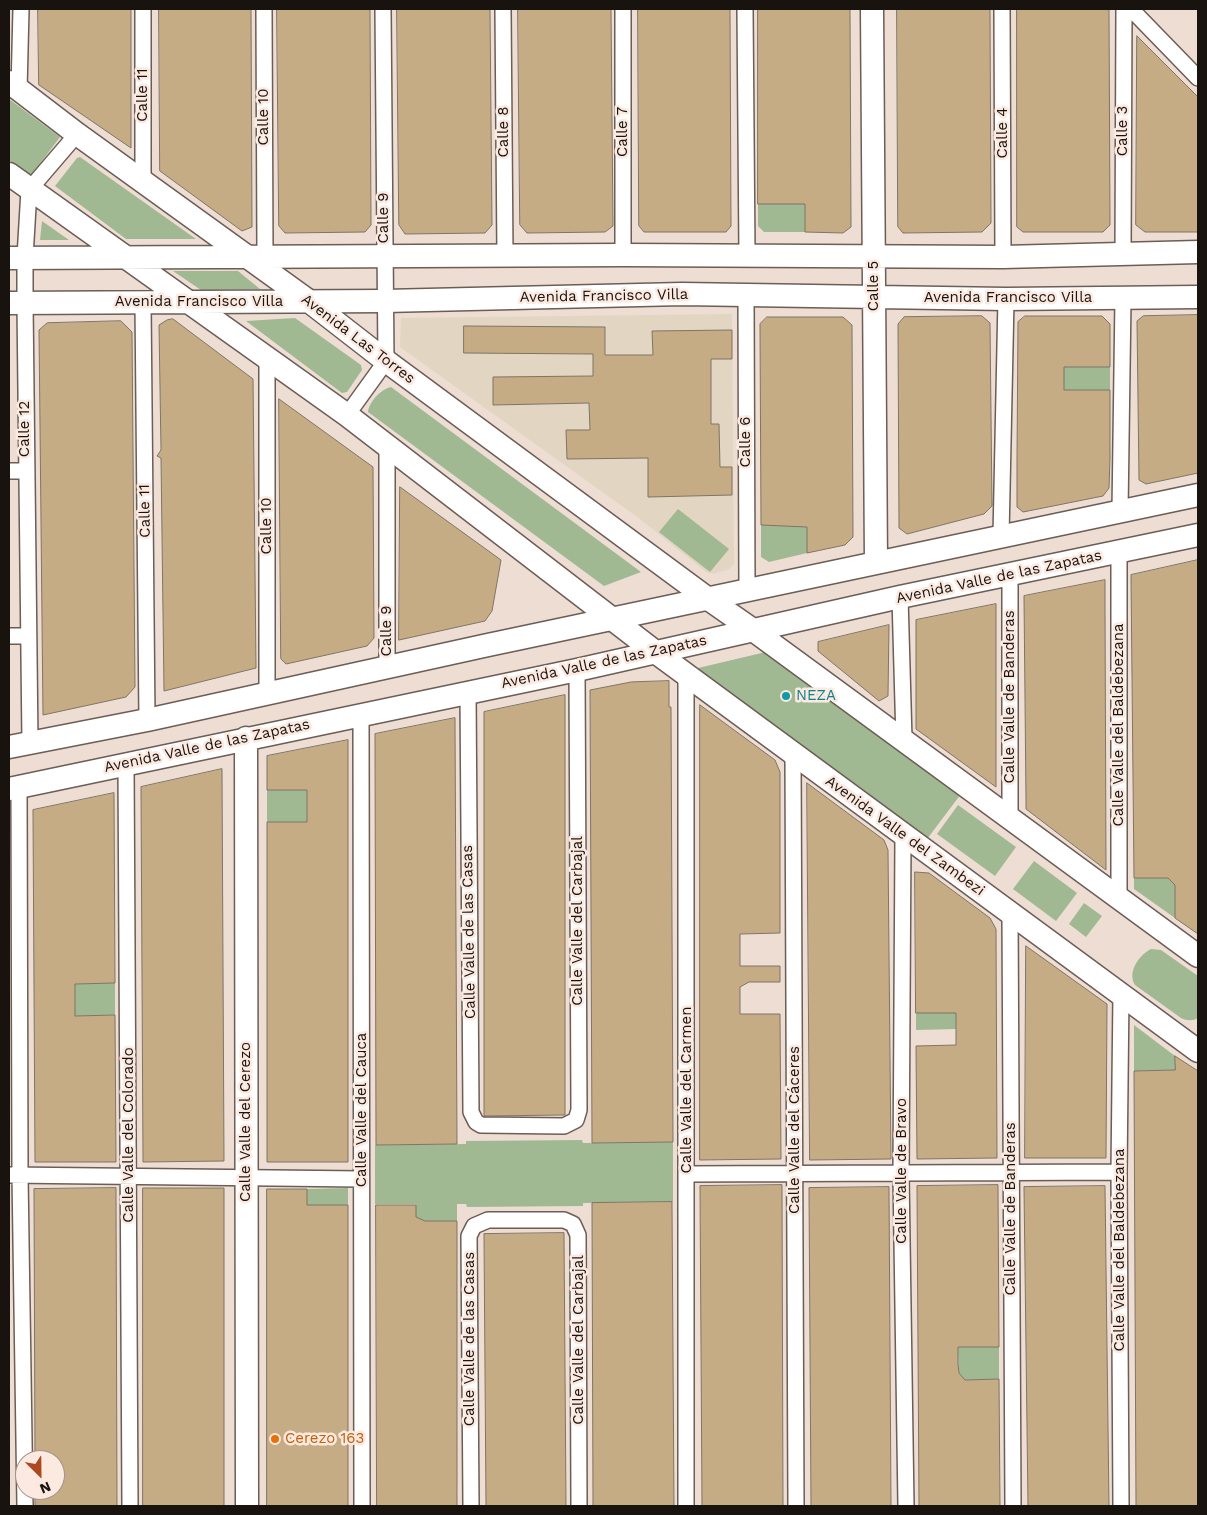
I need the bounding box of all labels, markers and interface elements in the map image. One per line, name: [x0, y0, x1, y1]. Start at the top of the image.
street label: Calle 11: [134, 68, 152, 122]
street label: Calle 10: [255, 89, 273, 145]
street label: Calle 3: [1114, 106, 1132, 156]
street label: Calle 8: [495, 107, 513, 157]
street label: Calle 7: [614, 107, 632, 157]
street label: Calle 4: [994, 108, 1012, 158]
street label: Calle 9: [375, 193, 393, 243]
street label: Calle 5: [865, 261, 883, 311]
street label: Avenida Francisco Villa: [520, 286, 688, 306]
street label: Avenida Francisco Villa: [924, 289, 1092, 307]
street label: Avenida Las Torres: [298, 290, 418, 388]
street label: Avenida Francisco Villa: [115, 293, 283, 311]
street label: Calle 12: [16, 401, 34, 457]
street label: Calle 6: [737, 417, 755, 467]
street label: Calle 11: [136, 484, 154, 538]
street label: Calle 10: [258, 498, 276, 554]
street label: Avenida Valle de las Zapatas: [894, 546, 1104, 608]
street label: Calle 9: [378, 606, 396, 656]
street label: Calle Valle de Banderas: [1001, 610, 1019, 784]
street label: Calle Valle del Baldebezana: [1110, 623, 1128, 827]
street label: Avenida Valle de las Zapatas: [499, 631, 709, 693]
place label: NEZA: [796, 687, 836, 705]
marker: NEZA: [780, 690, 792, 702]
street label: Avenida Valle de las Zapatas: [102, 715, 312, 777]
street label: Avenida Valle del Zambezi: [822, 772, 988, 900]
street label: Calle Valle del Carbajal: [569, 836, 587, 1006]
street label: Calle Valle de las Casas: [458, 845, 480, 1019]
street label: Calle Valle del Carmen: [678, 1007, 696, 1173]
street label: Calle Valle del Cauca: [353, 1033, 371, 1187]
street label: Calle Valle del Cerezo: [237, 1042, 255, 1202]
street label: Calle Valle del Cáceres: [786, 1046, 804, 1214]
street label: Calle Valle del Colorado: [120, 1047, 138, 1223]
street label: Calle Valle de Bravo: [893, 1098, 911, 1244]
street label: Calle Valle de Banderas: [1002, 1122, 1020, 1296]
street label: Calle Valle del Baldebezana: [1111, 1148, 1129, 1352]
street label: Calle Valle de las Casas: [461, 1252, 479, 1426]
street label: Calle Valle del Carbajal: [570, 1255, 588, 1425]
place label: Cerezo 163: [285, 1430, 364, 1448]
marker: Cerezo 163: [269, 1433, 281, 1445]
north arrow: [15, 1450, 65, 1500]
text: N: [38, 1478, 53, 1497]

